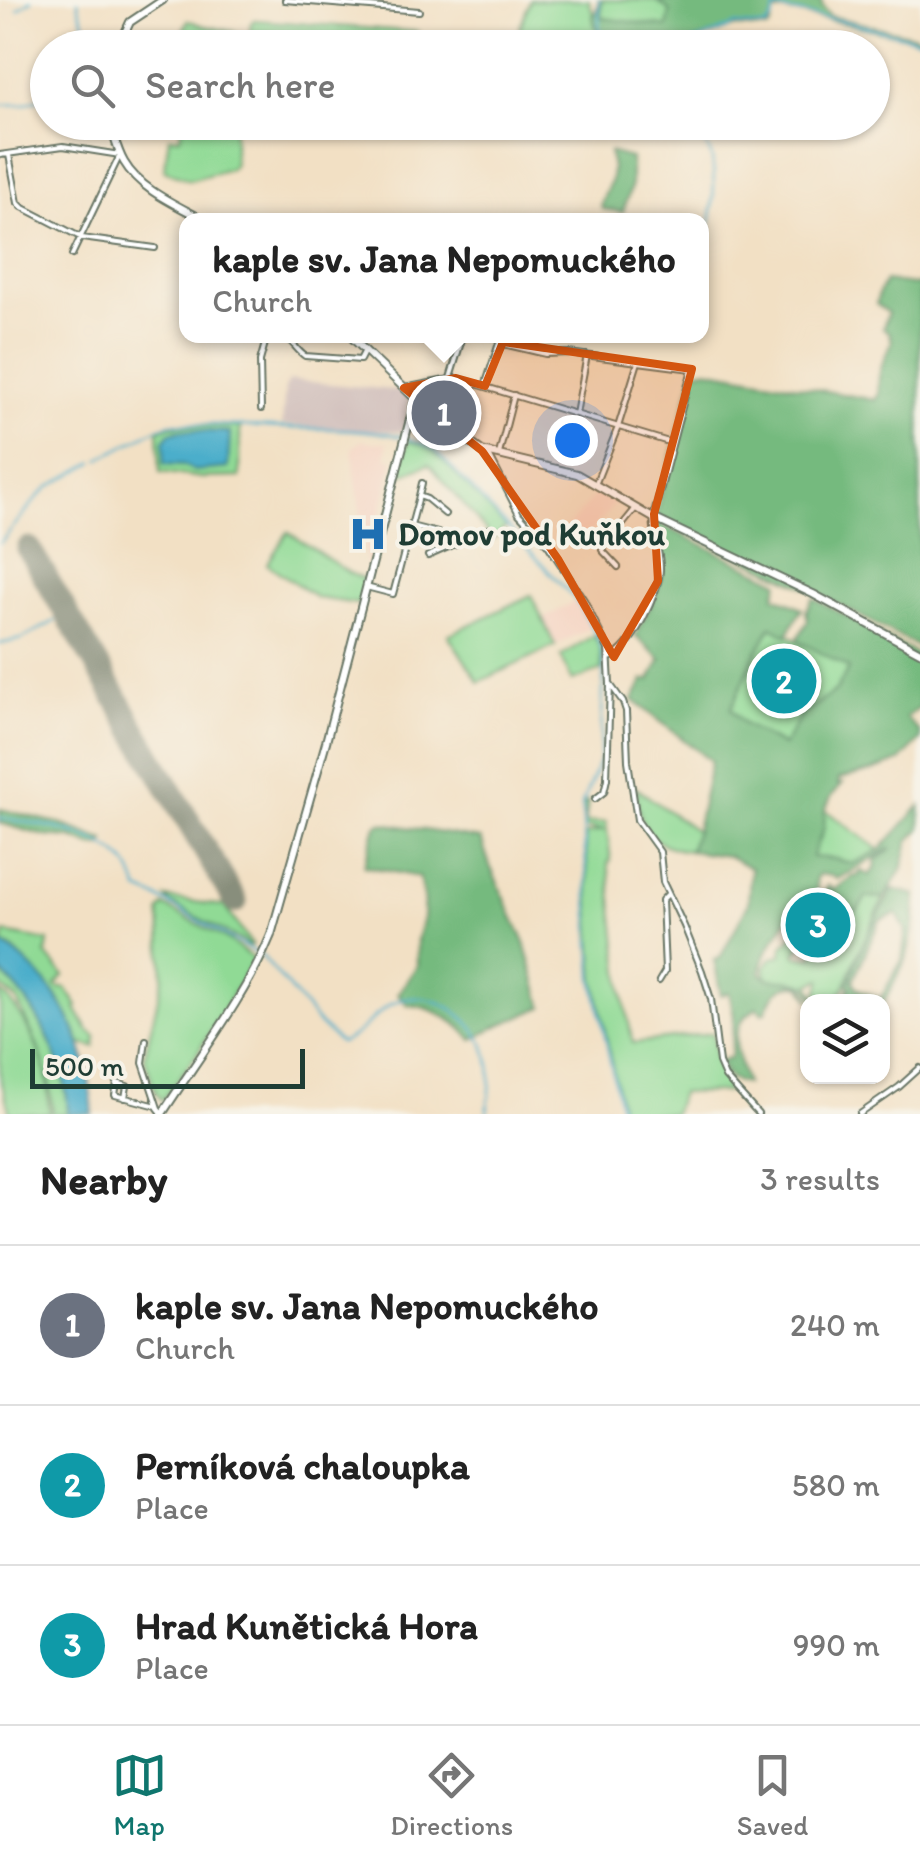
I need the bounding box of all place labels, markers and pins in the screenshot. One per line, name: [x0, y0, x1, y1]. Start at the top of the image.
pin: 1: [412, 376, 476, 450]
hospital icon: Domov pod Kuňkou: [347, 513, 389, 555]
place label: Domov pod Kuňkou: [398, 515, 665, 553]
pin: 2: [752, 644, 816, 718]
pin: 3: [786, 888, 850, 962]

